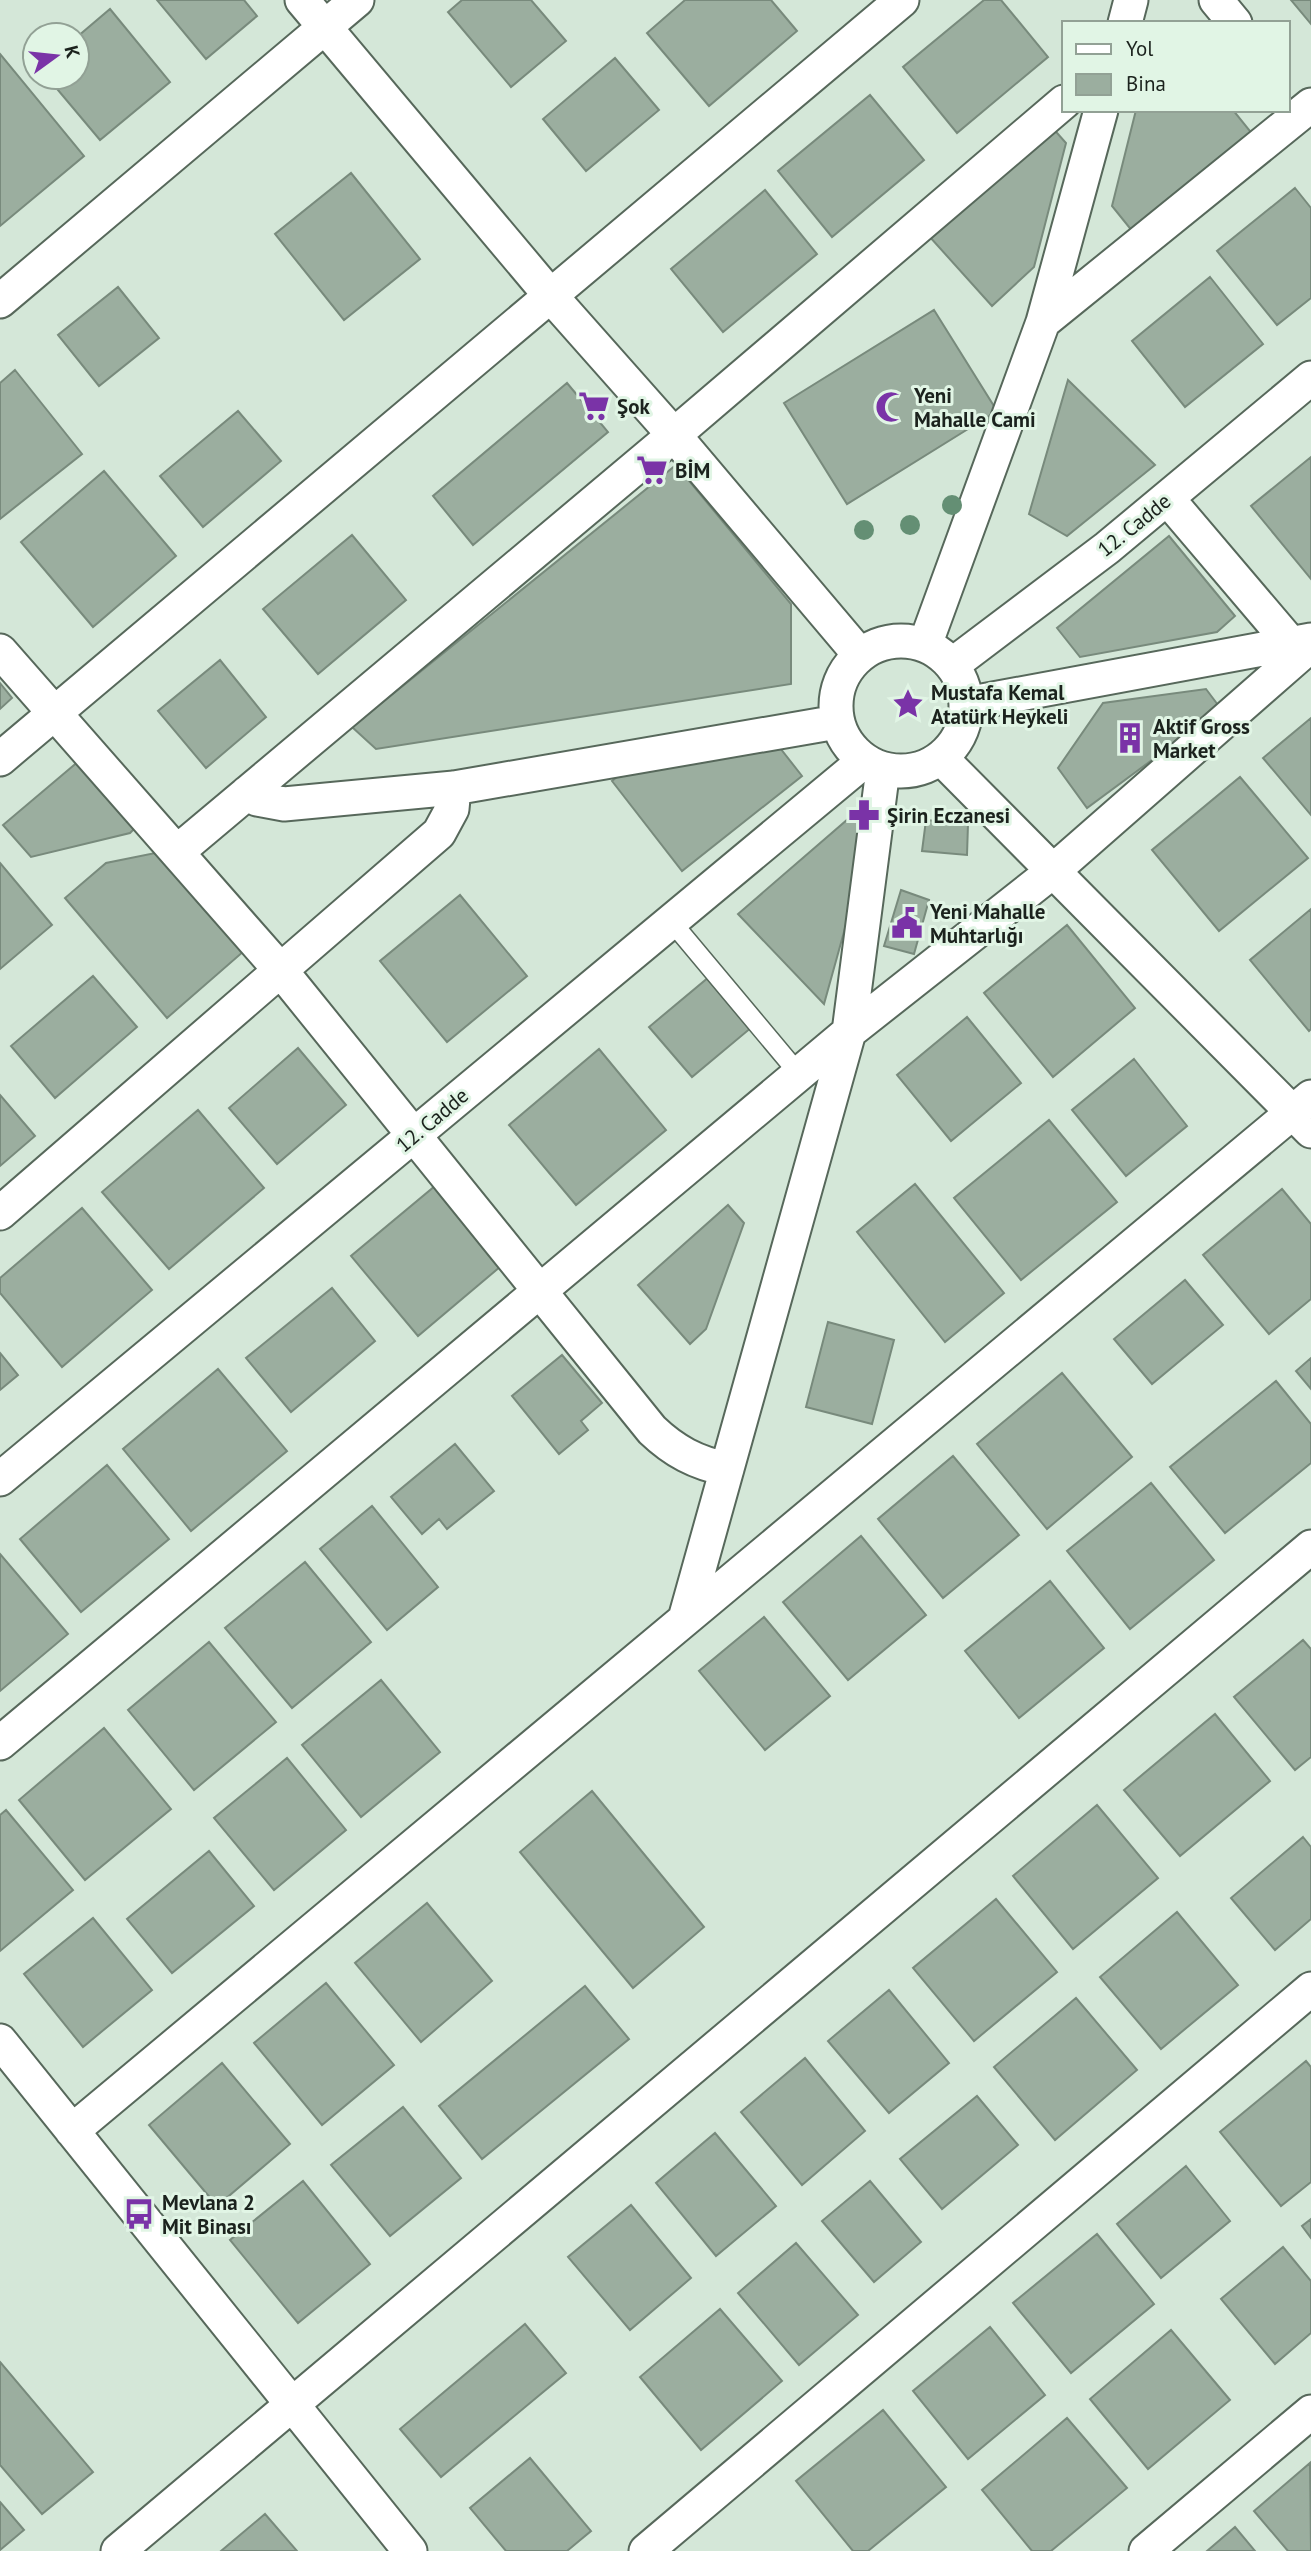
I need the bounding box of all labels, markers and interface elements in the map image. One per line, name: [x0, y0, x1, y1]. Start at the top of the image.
north arrow: [21, 21, 91, 91]
legend: [1062, 21, 1290, 112]
text: Yol: [1126, 35, 1153, 62]
text: K: [59, 43, 86, 61]
text: Bina: [1126, 70, 1166, 97]
place label: Yeni Mahalle Cami: [913, 382, 1036, 433]
supermarket icon: Şok: [577, 389, 611, 423]
mosque icon: Yeni Mahalle Cami: [874, 390, 908, 424]
place label: Şok: [617, 393, 650, 420]
supermarket icon: BİM: [635, 453, 669, 487]
place label: BİM: [675, 457, 710, 484]
street label: 12. Cadde: [1092, 487, 1176, 563]
place label: Mustafa Kemal Atatürk Heykeli: [931, 679, 1069, 730]
place icon: Mustafa Kemal Atatürk Heykeli: [891, 687, 925, 721]
place label: Aktif Gross Market: [1153, 713, 1250, 764]
building icon: Aktif Gross Market: [1113, 721, 1147, 755]
pharmacy icon: Şirin Eczanesi: [847, 798, 881, 832]
place label: Şirin Eczanesi: [887, 802, 1010, 829]
place label: Yeni Mahalle Muhtarlığı: [929, 898, 1045, 949]
public building icon: Yeni Mahalle Muhtarlığı: [890, 906, 924, 940]
street label: 12. Cadde: [390, 1082, 474, 1158]
place label: Mevlana 2 Mit Binası: [162, 2189, 255, 2240]
bus stop icon: Mevlana 2 Mit Binası: [122, 2197, 156, 2231]

